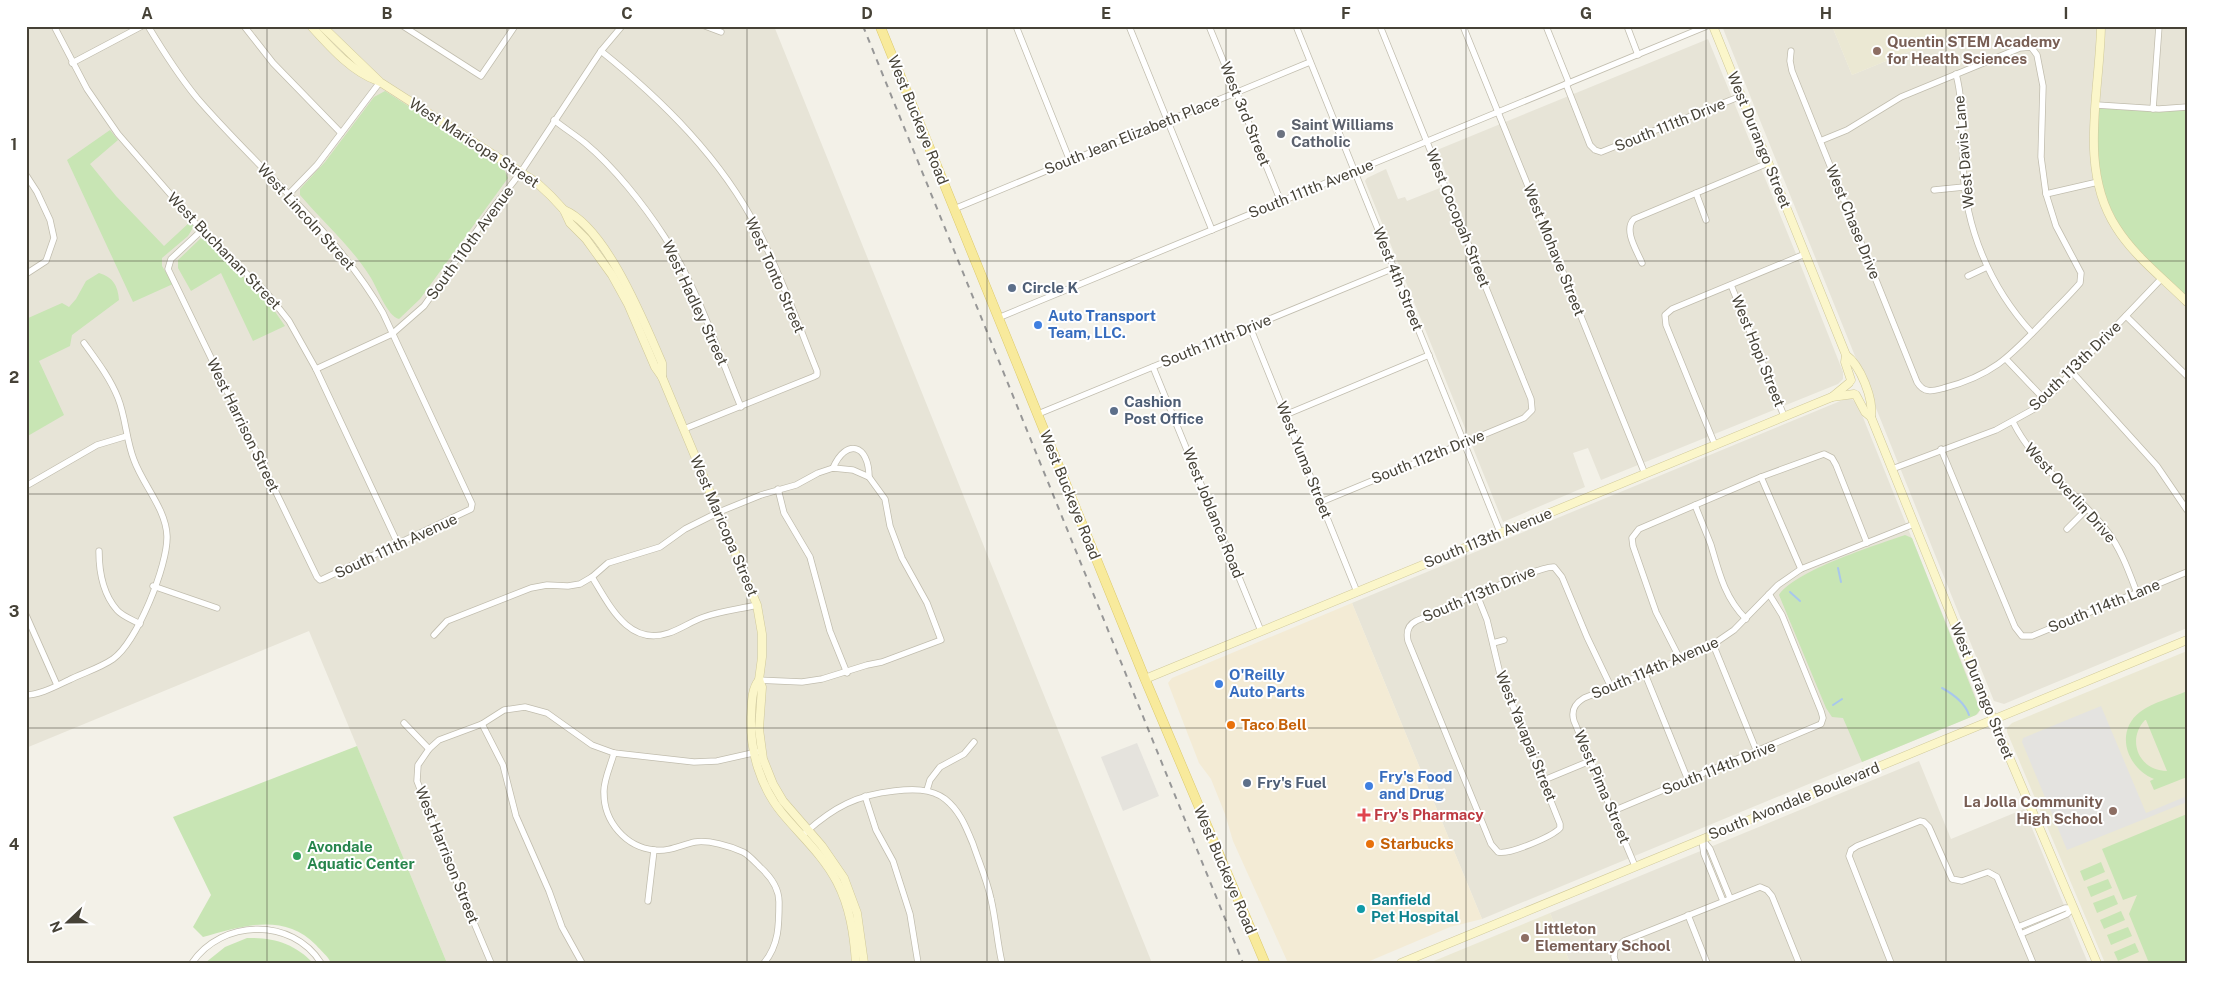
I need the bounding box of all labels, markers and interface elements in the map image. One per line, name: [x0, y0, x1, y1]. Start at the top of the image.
text: A: [141, 4, 153, 23]
text: B: [382, 4, 393, 23]
text: C: [621, 4, 633, 23]
text: D: [861, 4, 873, 23]
text: E: [1101, 4, 1111, 23]
text: F: [1341, 4, 1351, 23]
text: G: [1580, 4, 1592, 23]
text: H: [1820, 4, 1832, 23]
text: I: [2064, 4, 2068, 23]
place label: Quentin STEM Academy for Health Sciences: [1887, 33, 2061, 67]
marker: Quentin STEM Academy for Health Sciences: [1871, 45, 1883, 57]
street label: West Buckeye Road: [885, 53, 952, 187]
street label: West 3rd Street: [1217, 59, 1274, 168]
street label: West Durango Street: [1724, 69, 1795, 211]
street label: South Jean Elizabeth Place: [1042, 92, 1222, 177]
street label: West Maricopa Street: [406, 94, 542, 191]
street label: South 111th Drive: [1612, 95, 1728, 154]
street label: West Davis Lane: [1950, 95, 1977, 209]
place label: Saint Williams Catholic: [1291, 116, 1394, 150]
marker: Saint Williams Catholic: [1275, 128, 1287, 140]
text: 1: [11, 135, 17, 154]
street label: West Cocopah Street: [1423, 146, 1494, 290]
street label: South 111th Avenue: [1246, 156, 1376, 221]
street label: West Lincoln Street: [254, 160, 359, 273]
street label: West Chase Drive: [1823, 162, 1884, 281]
street label: West Mohave Street: [1520, 181, 1589, 318]
street label: South 110th Avenue: [423, 183, 517, 303]
street label: West Buchanan Street: [164, 189, 285, 313]
street label: West Tonto Street: [742, 214, 809, 336]
street label: West 4th Street: [1370, 224, 1427, 333]
street label: West Hadley Street: [659, 238, 732, 368]
place label: Circle K: [1022, 279, 1079, 296]
marker: Circle K: [1006, 282, 1018, 294]
street label: West Hopi Street: [1728, 292, 1789, 409]
place label: Auto Transport Team, LLC.: [1048, 307, 1156, 341]
street label: South 111th Drive: [1158, 311, 1274, 370]
street label: South 113th Drive: [2025, 317, 2124, 414]
marker: Auto Transport Team, LLC.: [1032, 319, 1044, 331]
street label: West Harrison Street: [204, 355, 283, 494]
text: 2: [9, 368, 19, 387]
place label: Cashion Post Office: [1124, 393, 1204, 427]
street label: West Yuma Street: [1273, 399, 1336, 521]
marker: Cashion Post Office: [1108, 405, 1120, 417]
street label: South 112th Drive: [1369, 426, 1487, 487]
street label: West Buckeye Road: [1037, 428, 1104, 562]
street label: West Overlin Drive: [2021, 439, 2120, 546]
street label: West Joblanca Road: [1180, 445, 1247, 581]
street label: West Maricopa Street: [687, 453, 762, 599]
street label: South 113th Avenue: [1421, 504, 1554, 571]
street label: South 111th Avenue: [332, 510, 460, 581]
street label: South 113th Drive: [1420, 562, 1538, 625]
street label: South 114th Lane: [2045, 575, 2162, 636]
text: 3: [9, 602, 19, 621]
street label: West Durango Street: [1947, 620, 2018, 762]
street label: South 114th Avenue: [1589, 633, 1721, 702]
place label: O'Reilly Auto Parts: [1229, 666, 1305, 700]
street label: West Yavapai Street: [1493, 668, 1560, 804]
marker: O'Reilly Auto Parts: [1213, 678, 1225, 690]
place label: Taco Bell: [1241, 716, 1307, 733]
marker: Taco Bell: [1225, 719, 1237, 731]
street label: West Pima Street: [1571, 728, 1634, 846]
street label: South 114th Drive: [1660, 737, 1778, 798]
street label: South Avondale Boulevard: [1706, 758, 1882, 843]
place label: Fry's Food and Drug: [1379, 768, 1452, 802]
place label: Fry's Fuel: [1257, 774, 1327, 791]
marker: Fry's Fuel: [1241, 777, 1253, 789]
marker: Fry's Food and Drug: [1363, 780, 1375, 792]
street label: West Harrison Street: [412, 784, 483, 926]
place label: La Jolla Community High School: [1964, 793, 2104, 827]
street label: West Buckeye Road: [1191, 803, 1260, 937]
marker: La Jolla Community High School: [2107, 805, 2119, 817]
place label: Fry's Pharmacy: [1374, 806, 1484, 823]
marker: Fry's Pharmacy: [1358, 809, 1370, 821]
text: 4: [9, 835, 20, 854]
place label: Starbucks: [1380, 835, 1454, 852]
place label: Avondale Aquatic Center: [307, 838, 415, 872]
marker: Starbucks: [1364, 838, 1376, 850]
marker: Avondale Aquatic Center: [291, 850, 303, 862]
place label: Banfield Pet Hospital: [1371, 891, 1459, 925]
north arrow: [42, 896, 92, 946]
marker: Banfield Pet Hospital: [1355, 903, 1367, 915]
text: N: [46, 919, 65, 935]
place label: Littleton Elementary School: [1535, 920, 1671, 954]
marker: Littleton Elementary School: [1519, 932, 1531, 944]

